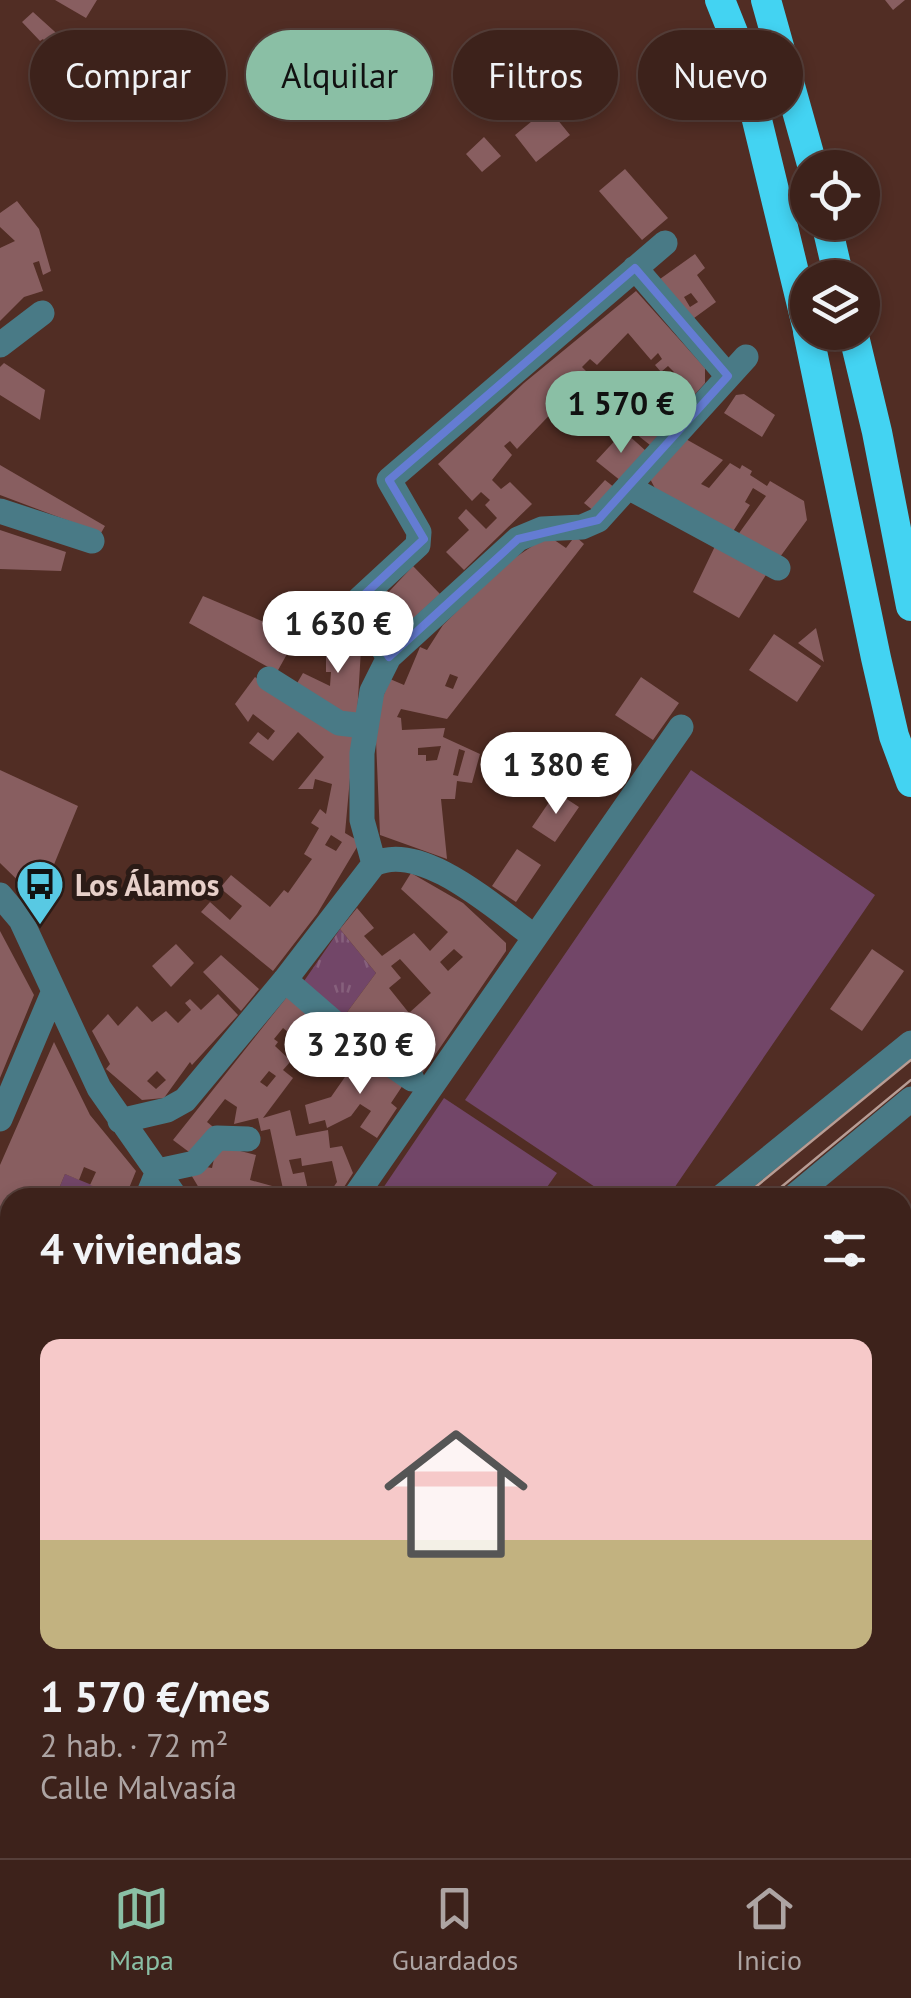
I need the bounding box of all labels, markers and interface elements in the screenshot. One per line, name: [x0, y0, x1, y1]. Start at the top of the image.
chip: Comprar: [30, 30, 226, 120]
chip: Alquilar: [246, 30, 433, 120]
chip: Filtros: [453, 30, 618, 120]
chip: Nuevo: [638, 30, 803, 120]
map controls: [790, 150, 880, 350]
button: locate: [790, 150, 880, 240]
button: layers: [790, 260, 880, 350]
pin: 1 570 €: [529, 371, 713, 456]
text: 1 570 €: [568, 382, 674, 424]
pin: 1 630 €: [246, 591, 430, 676]
text: 1 630 €: [285, 602, 391, 644]
pin: 1 380 €: [464, 732, 648, 817]
text: 1 380 €: [503, 743, 609, 785]
bus stop icon: Los Álamos: [14, 858, 66, 926]
place label: Los Álamos: [75, 865, 219, 904]
pin: 3 230 €: [268, 1012, 452, 1097]
text: 3 230 €: [307, 1023, 413, 1065]
text: 4 viviendas: [40, 1221, 242, 1276]
icon: filters: [817, 1221, 872, 1276]
icon: home: [366, 1404, 546, 1584]
text: 1 570 €/mes: [40, 1669, 270, 1724]
text: 2 hab. · 72 m²: [40, 1724, 228, 1766]
text: Calle Malvasía: [40, 1766, 237, 1808]
tab: Mapa: [109, 1881, 174, 1978]
tab: Guardados: [392, 1881, 518, 1978]
tab: Inicio: [736, 1881, 802, 1978]

